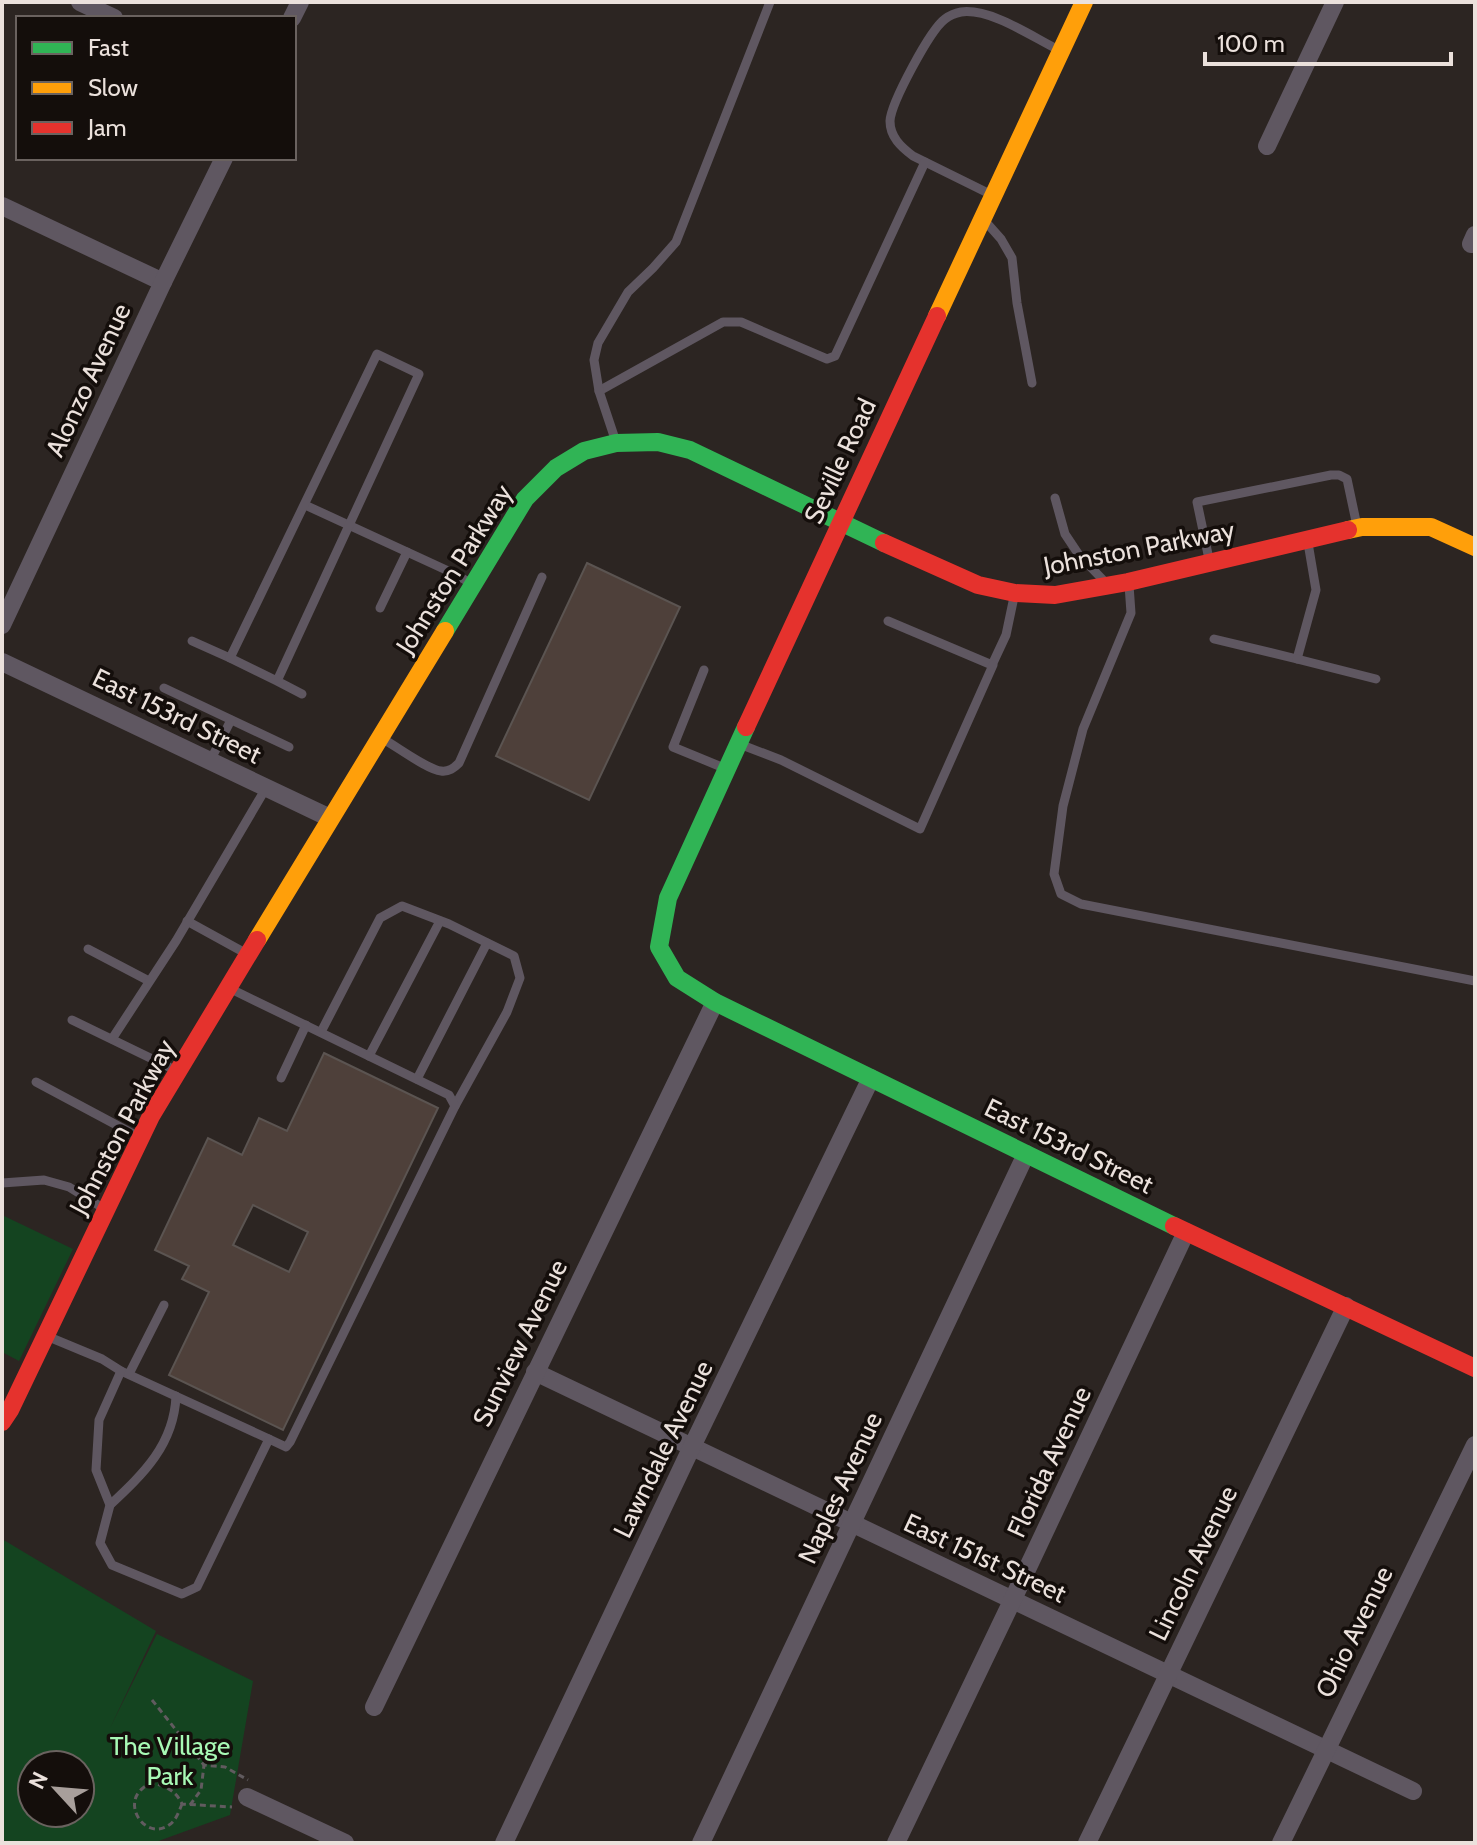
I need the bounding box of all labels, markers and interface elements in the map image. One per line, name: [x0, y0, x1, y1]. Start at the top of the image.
legend: [16, 16, 296, 160]
scale bar: [1205, 16, 1451, 66]
text: 100 m: [1217, 29, 1285, 58]
text: Fast: [88, 33, 129, 62]
text: Slow: [88, 73, 138, 102]
text: Jam: [87, 113, 126, 142]
street label: Alonzo Avenue: [39, 298, 137, 462]
street label: Seville Road: [797, 393, 883, 529]
street label: Johnston Parkway: [388, 478, 519, 661]
street label: Johnston Parkway: [1040, 514, 1237, 582]
street label: East 153rd Street: [87, 661, 267, 771]
street label: Johnston Parkway: [62, 1034, 182, 1221]
street label: East 153rd Street: [979, 1091, 1159, 1201]
street label: Sunview Avenue: [466, 1254, 574, 1432]
street label: Lawndale Avenue: [606, 1355, 720, 1543]
street label: Florida Avenue: [1000, 1381, 1098, 1543]
street label: Naples Avenue: [791, 1407, 889, 1569]
street label: Lincoln Avenue: [1142, 1481, 1244, 1645]
street label: East 151st Street: [899, 1506, 1071, 1610]
street label: Ohio Avenue: [1308, 1561, 1400, 1703]
park label: The Village Park: [110, 1730, 230, 1792]
north arrow: [16, 1749, 96, 1829]
text: N: [23, 1768, 54, 1793]

